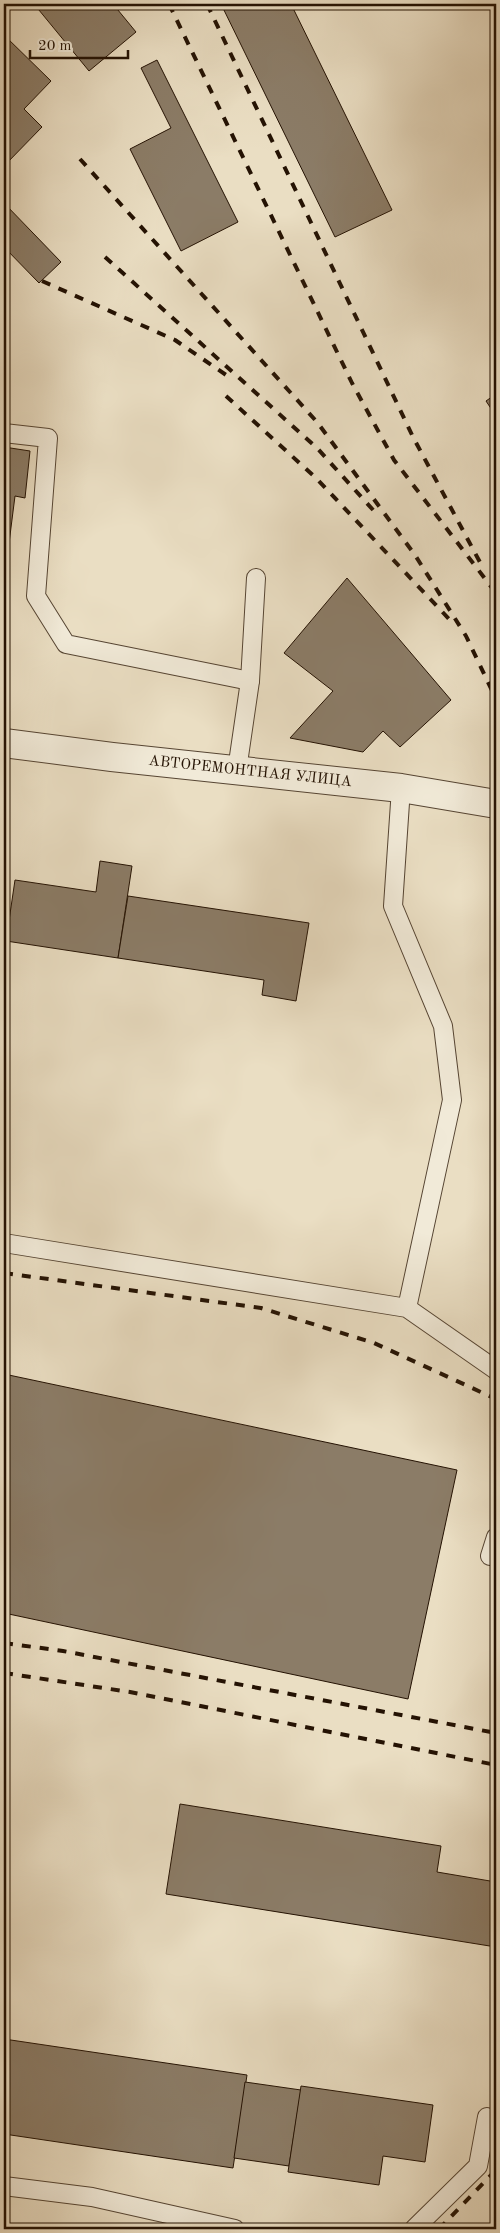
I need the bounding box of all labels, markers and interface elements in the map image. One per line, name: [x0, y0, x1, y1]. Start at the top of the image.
scale bar: [30, 28, 128, 60]
text: 20 m: [38, 39, 72, 54]
street label: АВТОРЕМОНТНАЯ УЛИЦА: [148, 754, 353, 790]

